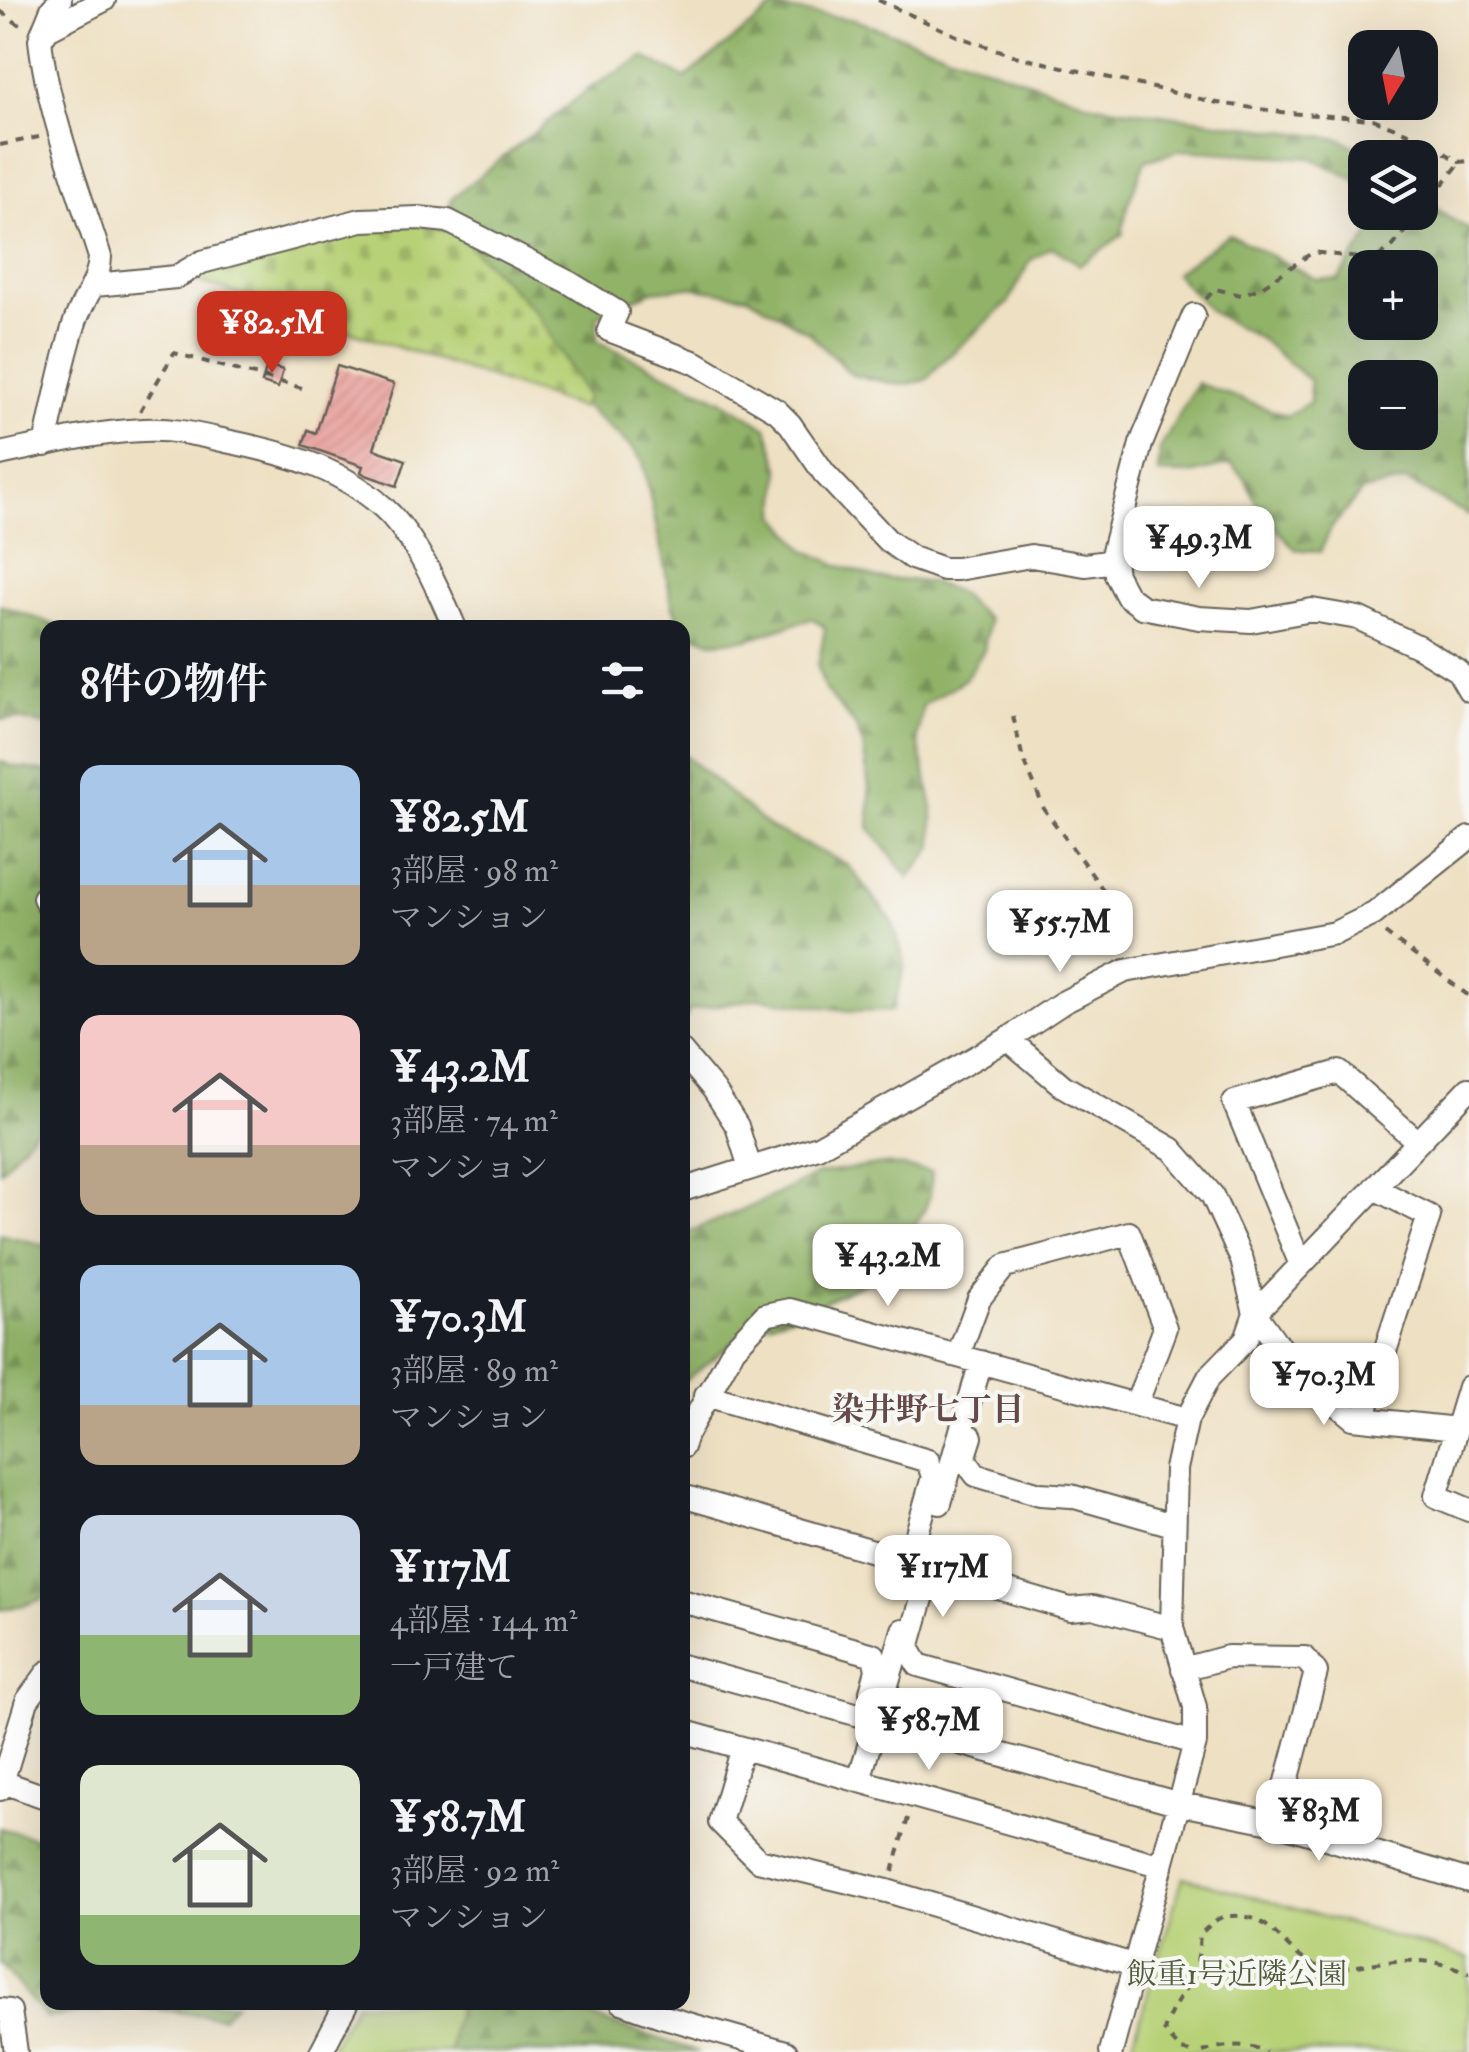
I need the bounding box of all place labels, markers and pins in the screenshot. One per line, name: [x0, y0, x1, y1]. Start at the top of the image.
pin: ¥82.5M: [191, 291, 353, 376]
pin: ¥49.3M: [1118, 506, 1280, 591]
pin: ¥55.7M: [979, 890, 1141, 975]
pin: ¥43.2M: [807, 1224, 969, 1309]
pin: ¥70.3M: [1243, 1343, 1405, 1428]
pin: ¥117M: [873, 1535, 1013, 1620]
pin: ¥58.7M: [848, 1688, 1010, 1773]
pin: ¥83M: [1260, 1779, 1378, 1864]

